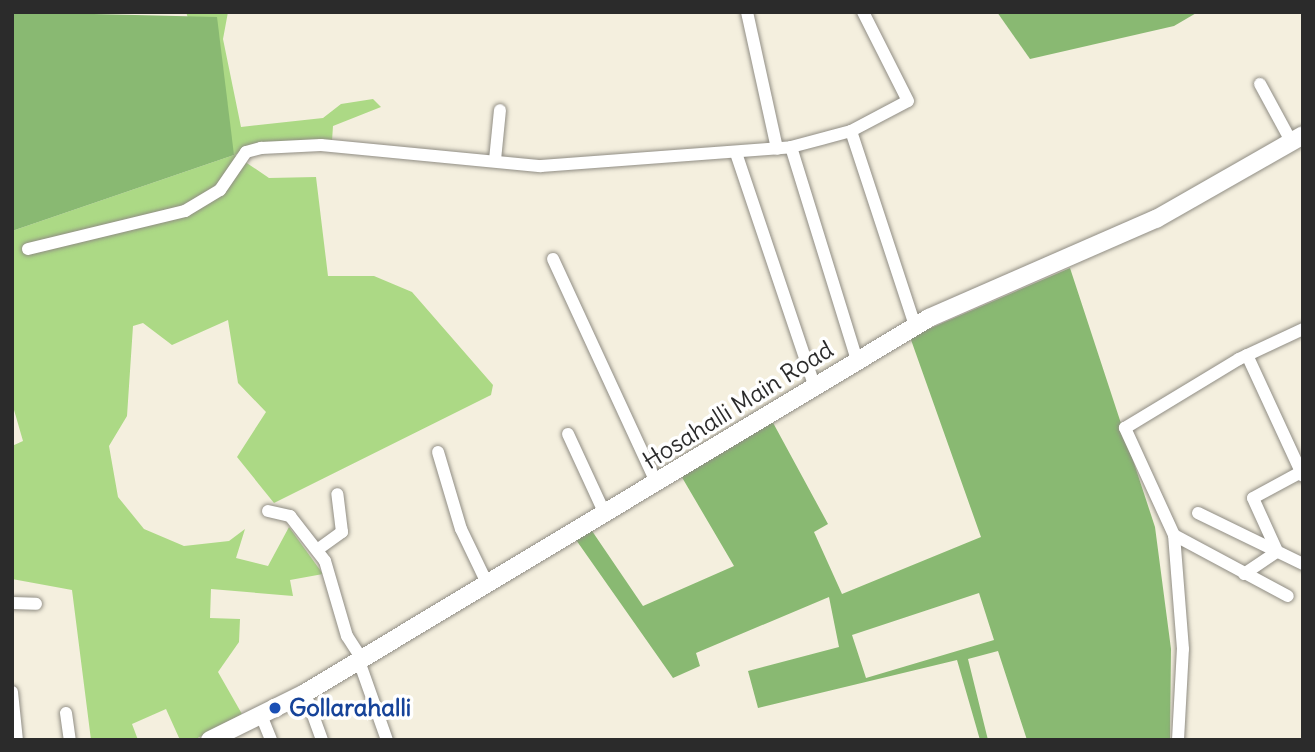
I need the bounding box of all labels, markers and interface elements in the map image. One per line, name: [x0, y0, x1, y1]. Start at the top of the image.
street label: Hosahalli Main Road: [638, 335, 838, 475]
place label: Gollarahalli: [289, 694, 411, 722]
marker: Gollarahalli: [267, 700, 283, 716]

